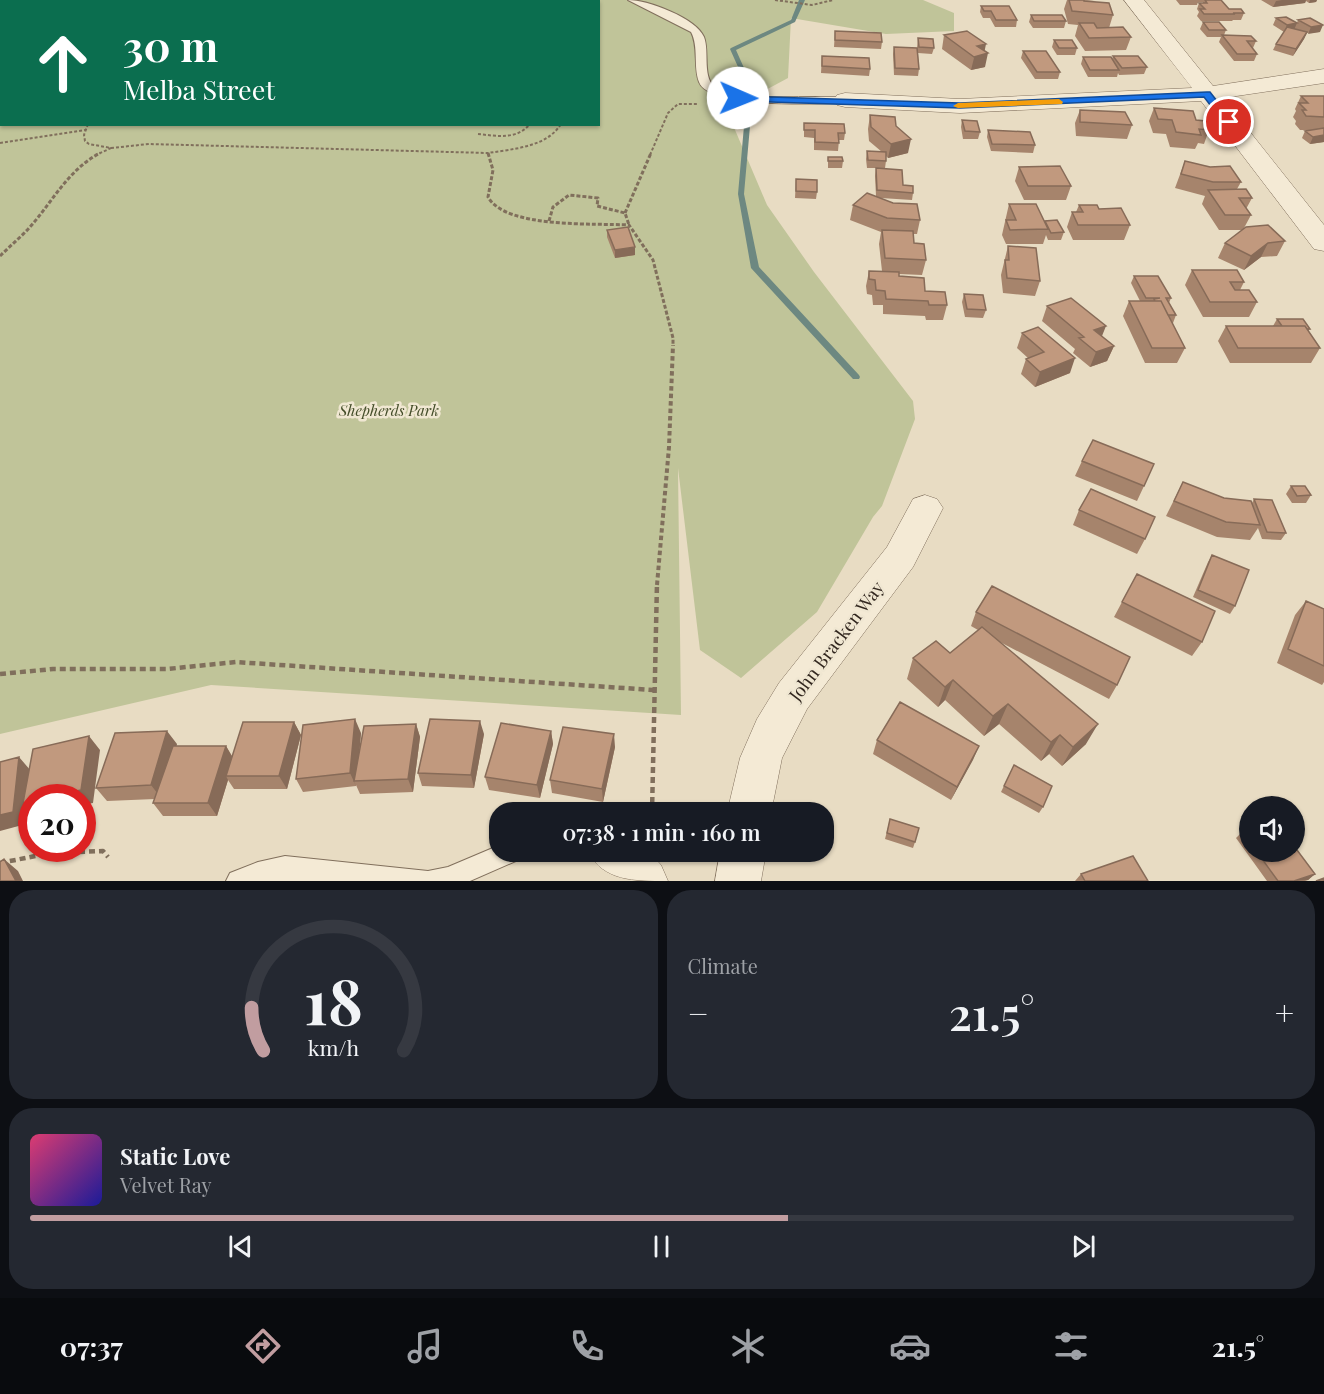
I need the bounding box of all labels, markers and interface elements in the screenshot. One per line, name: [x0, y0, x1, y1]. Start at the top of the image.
text: 30 m: [123, 17, 218, 73]
icon: ahead: [24, 24, 102, 102]
position arrow: [706, 66, 770, 130]
text: Melba Street: [123, 71, 275, 107]
pin: [1203, 96, 1254, 147]
icon: arrive: [1212, 105, 1245, 138]
park label: Shepherds Park: [338, 400, 439, 420]
street label: John Bracken Way: [782, 576, 889, 707]
speed limit sign: 20: [18, 784, 96, 862]
map controls: [1239, 796, 1305, 862]
button: sound: [1239, 796, 1305, 862]
text: 07:38 · 1 min · 160 m: [562, 817, 761, 847]
text: Climate: [688, 952, 758, 979]
text: 18: [304, 957, 363, 1041]
text: 21.5°: [949, 982, 1035, 1042]
text: −: [688, 990, 709, 1034]
text: +: [1275, 990, 1294, 1034]
text: km/h: [308, 1034, 359, 1062]
text: Static Love: [120, 1141, 230, 1171]
text: Velvet Ray: [120, 1171, 212, 1198]
icon: previous: [224, 1230, 257, 1263]
icon: pause: [645, 1230, 678, 1263]
icon: next: [1067, 1230, 1100, 1263]
icon: directions: [242, 1325, 284, 1367]
icon: music: [404, 1325, 446, 1367]
icon: phone: [566, 1325, 608, 1367]
icon: climate: [727, 1325, 769, 1367]
icon: car: [889, 1325, 931, 1367]
icon: filters: [1050, 1325, 1092, 1367]
text: 07:37: [60, 1328, 123, 1364]
text: 21.5°: [1212, 1328, 1264, 1364]

